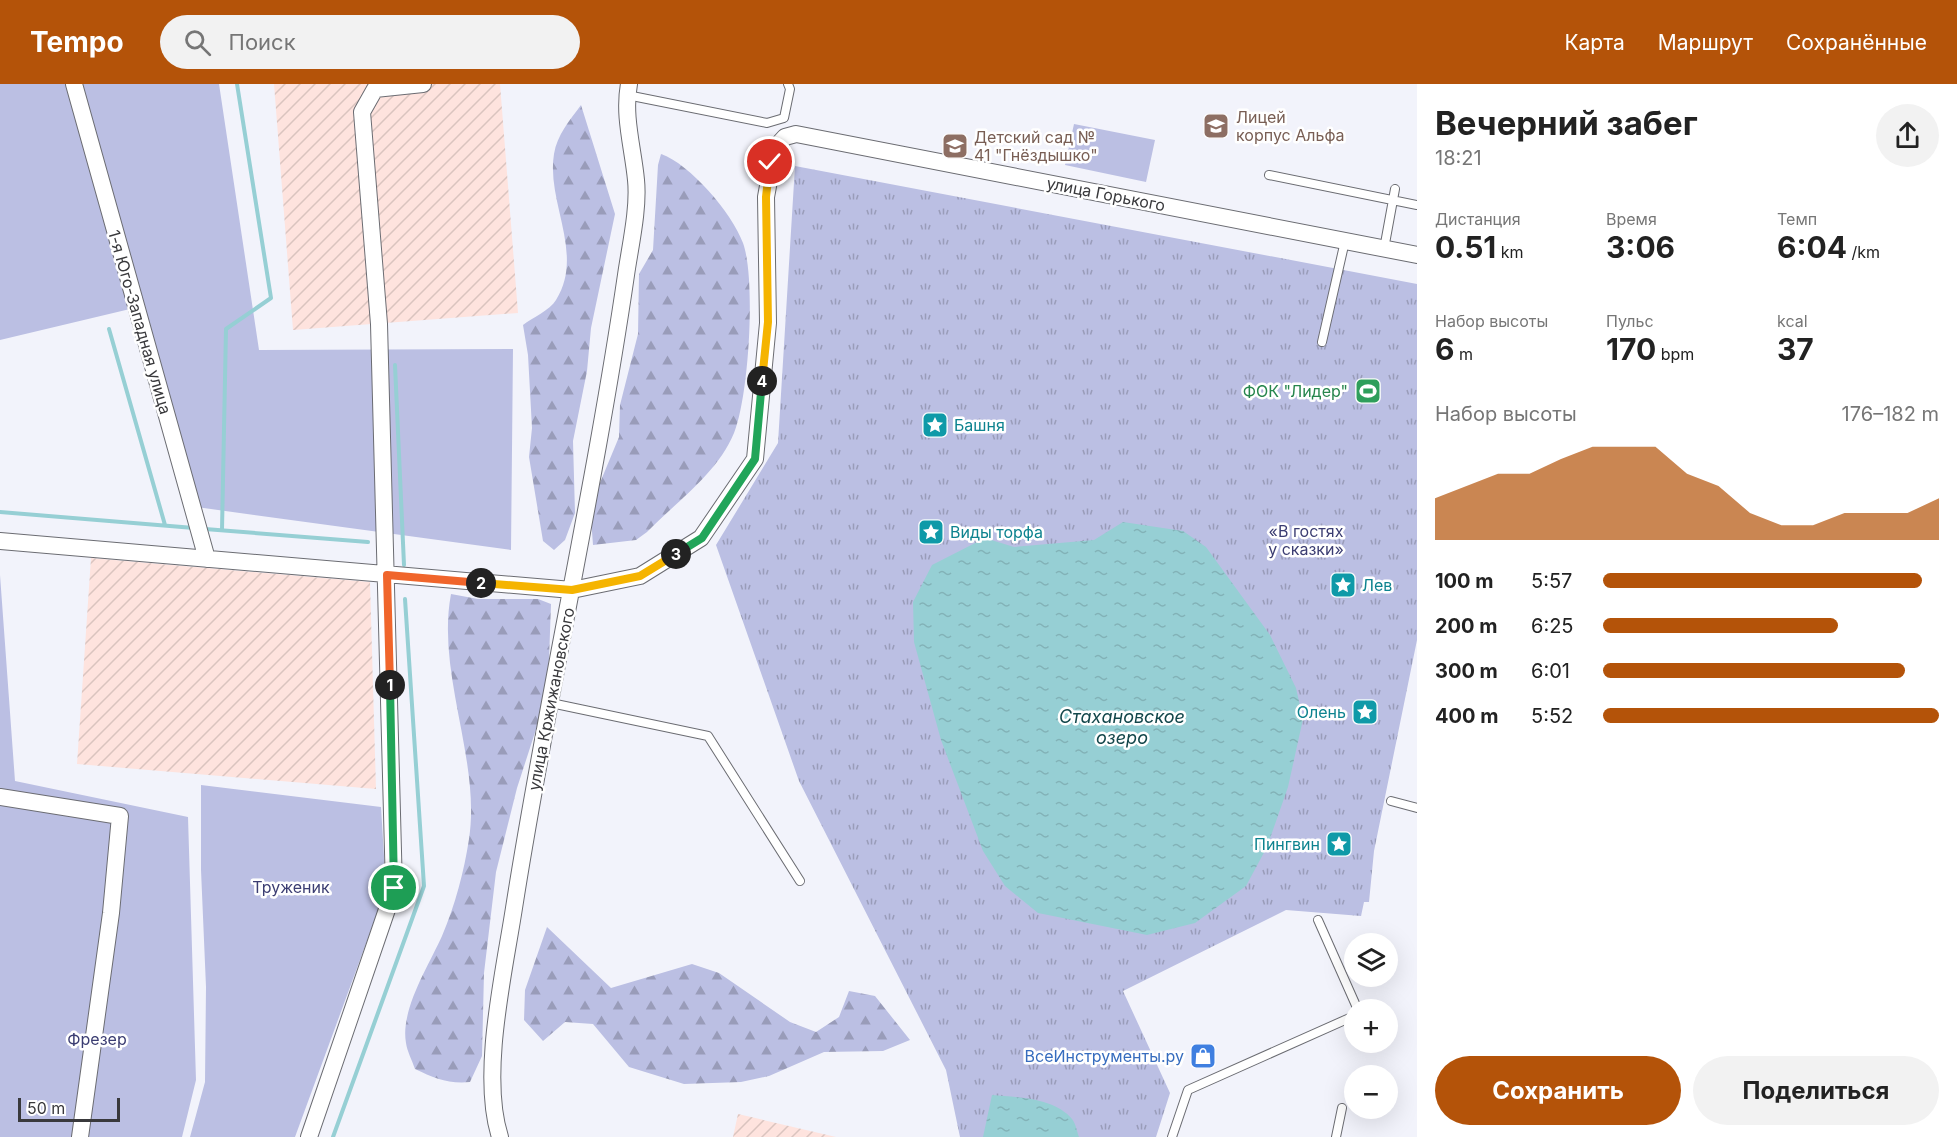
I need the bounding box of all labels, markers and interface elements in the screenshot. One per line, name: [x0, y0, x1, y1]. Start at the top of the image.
search box: [160, 15, 580, 69]
text: Tempo: [30, 25, 124, 59]
icon: search: [181, 26, 214, 59]
text: Поиск: [229, 29, 296, 55]
text: Карта: [1564, 30, 1625, 55]
text: Маршрут: [1658, 30, 1753, 55]
text: Сохранённые: [1786, 30, 1927, 55]
text: Вечерний забег: [1435, 103, 1698, 143]
button: share: [1876, 104, 1939, 167]
place label: Лицей корпус Альфа: [1236, 107, 1345, 145]
school or university icon: Лицей корпус Альфа: [1201, 111, 1231, 141]
place label: Детский сад № 41 "Гнёздышко": [974, 127, 1098, 165]
school or university icon: Детский сад № 41 "Гнёздышко": [940, 131, 970, 161]
pin: [744, 136, 795, 187]
icon: check: [753, 145, 786, 178]
text: 18:21: [1435, 146, 1482, 170]
street label: улица Горького: [1045, 173, 1167, 215]
text: Дистанция: [1435, 209, 1521, 229]
text: Время: [1606, 209, 1657, 229]
text: Темп: [1777, 209, 1817, 229]
street label: 1-я Юго-Западная улица: [104, 227, 176, 417]
text: 0.51: [1435, 229, 1496, 265]
text: 3:06: [1606, 229, 1675, 265]
text: 6:04: [1777, 229, 1847, 265]
text: km: [1496, 242, 1524, 262]
text: /km: [1847, 242, 1880, 262]
text: Набор высоты: [1435, 311, 1548, 331]
text: Пульс: [1606, 311, 1654, 331]
text: kcal: [1777, 311, 1808, 331]
text: 6: [1435, 331, 1454, 367]
text: 170: [1606, 331, 1656, 367]
text: 37: [1777, 331, 1814, 367]
text: m: [1454, 344, 1473, 364]
text: bpm: [1656, 344, 1694, 364]
pin: 4: [747, 366, 777, 396]
text: 4: [757, 371, 767, 391]
sports icon: ФОК "Лидер": [1353, 376, 1383, 406]
place label: ФОК "Лидер": [1243, 381, 1348, 401]
text: Набор высоты: [1435, 402, 1577, 426]
text: 176–182 m: [1842, 402, 1939, 426]
place icon: Башня: [920, 410, 950, 440]
place label: Башня: [954, 415, 1005, 435]
place icon: Виды торфа: [916, 517, 946, 547]
park label: «В гостях у сказки»: [1268, 521, 1344, 559]
place label: Виды торфа: [950, 522, 1043, 542]
pin: 3: [661, 539, 691, 569]
text: 3: [671, 544, 681, 564]
pin: 2: [466, 568, 496, 598]
text: 100 m: [1435, 569, 1494, 593]
text: 5:57: [1531, 569, 1572, 593]
place icon: Лев: [1328, 570, 1358, 600]
text: 2: [476, 573, 486, 593]
place label: Лев: [1362, 575, 1392, 595]
street label: улица Кржижановского: [523, 606, 579, 792]
text: 200 m: [1435, 614, 1498, 638]
text: 6:25: [1531, 614, 1574, 638]
text: 300 m: [1435, 659, 1498, 683]
text: 6:01: [1531, 659, 1570, 683]
pin: 1: [375, 670, 405, 700]
text: 1: [387, 675, 393, 695]
place icon: Олень: [1350, 697, 1380, 727]
place label: Олень: [1297, 702, 1346, 722]
text: 400 m: [1435, 704, 1499, 728]
text: 5:52: [1531, 704, 1573, 728]
water label: Стахановское озеро: [1059, 706, 1185, 748]
place icon: Пингвин: [1324, 829, 1354, 859]
place label: Пингвин: [1254, 834, 1320, 854]
pin: [368, 862, 419, 913]
icon: arrive: [377, 871, 410, 904]
park label: Труженик: [252, 877, 330, 897]
map controls: [1344, 933, 1398, 1119]
button: layers: [1344, 933, 1398, 987]
button: +: [1344, 999, 1398, 1053]
park label: Фрезер: [67, 1029, 127, 1049]
shop icon: ВсеИнструменты.ру: [1188, 1041, 1218, 1071]
place label: ВсеИнструменты.ру: [1025, 1046, 1184, 1066]
button: Сохранить: [1435, 1056, 1681, 1125]
button: Поделиться: [1693, 1056, 1939, 1125]
button: −: [1344, 1065, 1398, 1119]
scale bar: [18, 1095, 120, 1122]
text: 50 m: [27, 1098, 65, 1118]

